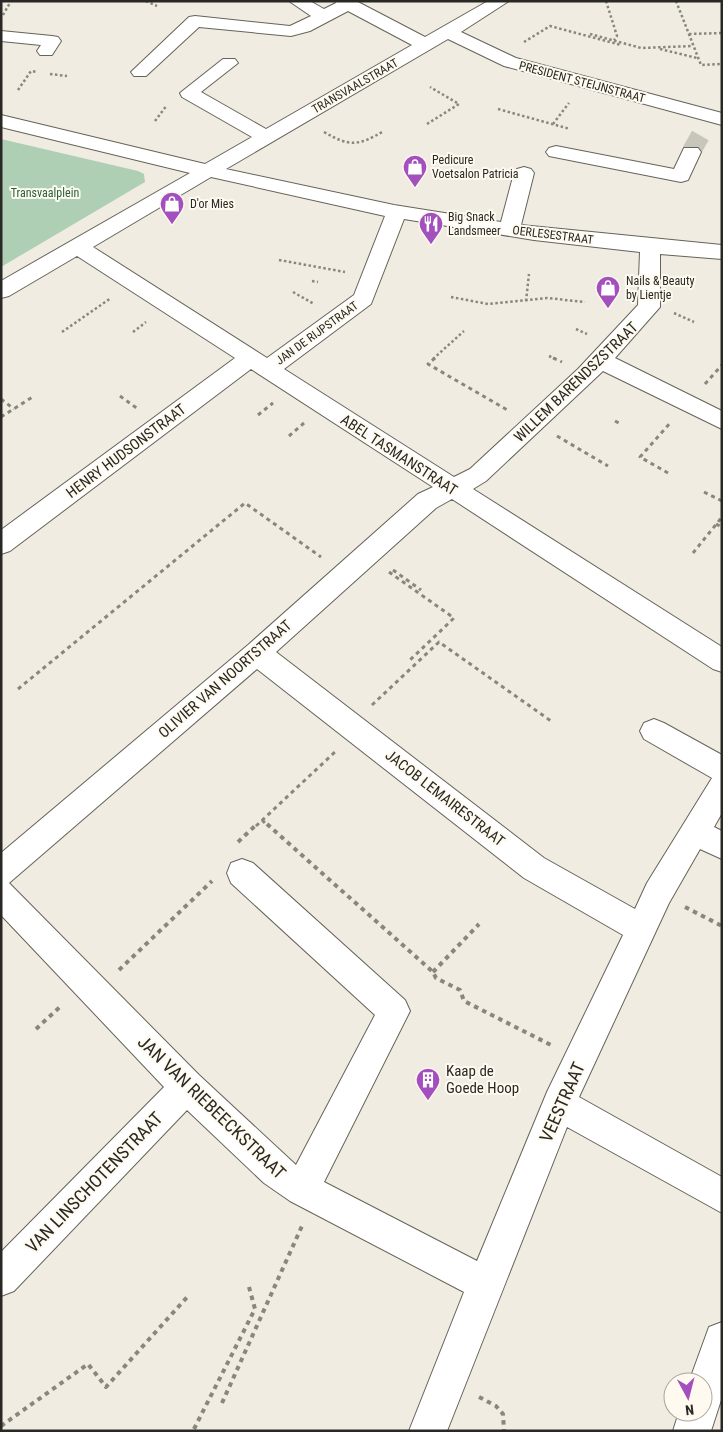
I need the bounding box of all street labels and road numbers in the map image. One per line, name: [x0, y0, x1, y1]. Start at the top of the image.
street label: TRANSVAALSTRAAT: [309, 56, 401, 116]
street label: PRESIDENT STEIJNSTRAAT: [517, 58, 647, 106]
street label: OERLESESTRAAT: [512, 223, 594, 247]
street label: JAN DE RIJPSTRAAT: [273, 298, 361, 368]
street label: WILLEM BARENDSZSTRAAT: [510, 318, 642, 446]
street label: HENRY HUDSONSTRAAT: [63, 400, 189, 502]
street label: ABEL TASMANSTRAAT: [337, 411, 461, 500]
street label: OLIVIER VAN NOORTSTRAAT: [155, 616, 295, 742]
street label: JACOB LEMAIRESTRAAT: [382, 746, 508, 850]
street label: JAN VAN RIEBEECKSTRAAT: [134, 1031, 290, 1183]
street label: VEESTRAAT: [535, 1059, 589, 1145]
street label: VAN LINSCHOTENSTRAAT: [21, 1107, 167, 1257]

